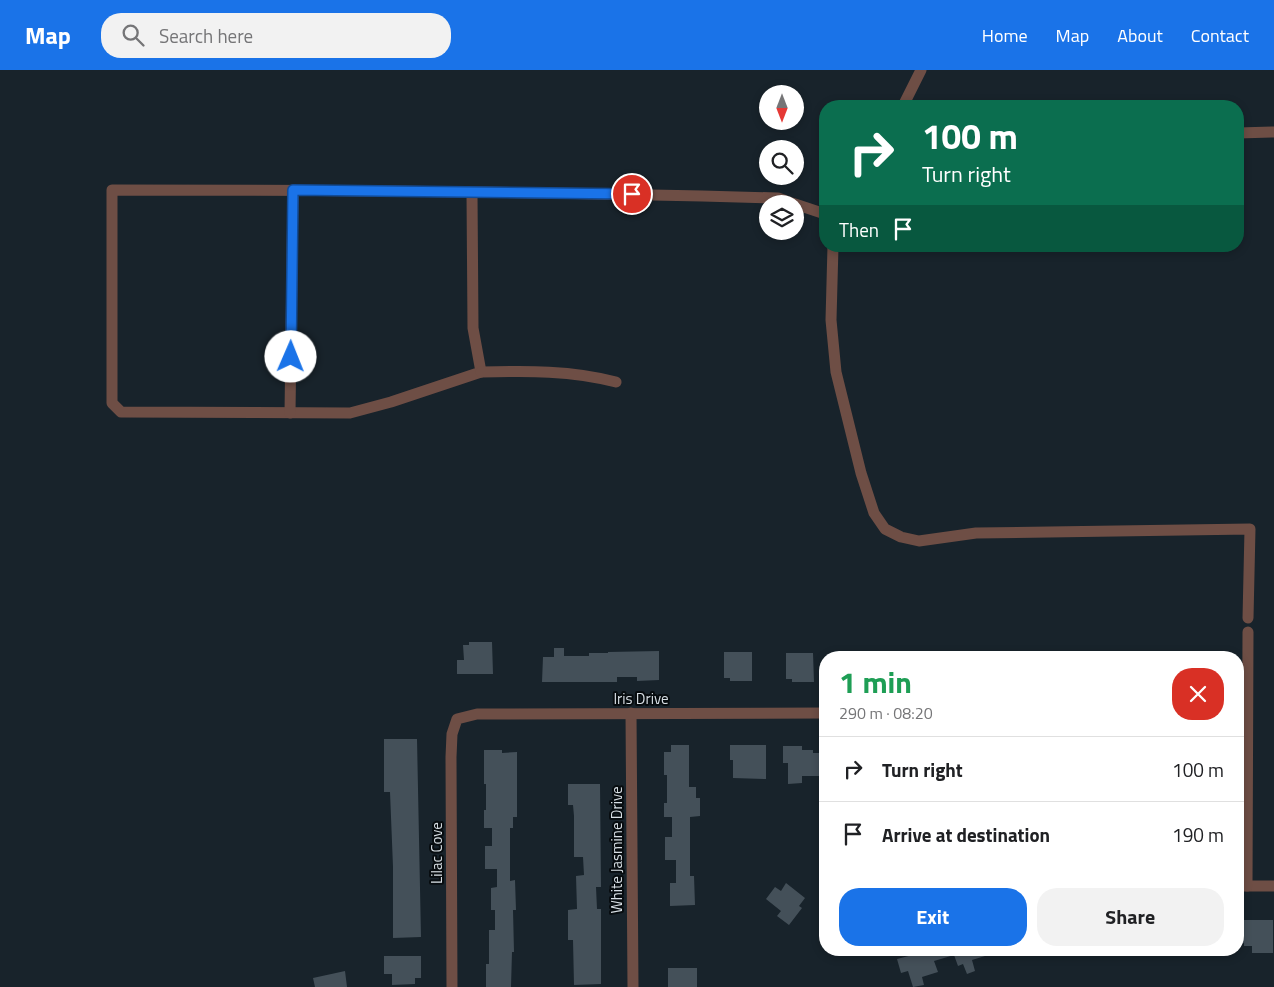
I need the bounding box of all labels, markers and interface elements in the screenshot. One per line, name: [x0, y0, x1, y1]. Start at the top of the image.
search box: [101, 13, 451, 58]
text: Map: [25, 17, 71, 53]
icon: search: [119, 21, 147, 49]
text: Search here: [159, 21, 253, 50]
text: Home: [982, 22, 1028, 49]
text: Map: [1056, 22, 1089, 49]
text: About: [1117, 22, 1163, 49]
text: Contact: [1191, 22, 1249, 49]
north arrow: [759, 85, 804, 130]
map controls: [759, 85, 804, 240]
text: 100 m: [922, 109, 1018, 163]
icon: right: [839, 120, 904, 185]
button: search: [759, 140, 804, 185]
text: Turn right: [922, 157, 1011, 191]
pin: [611, 173, 653, 215]
icon: arrive: [618, 180, 646, 208]
button: layers: [759, 195, 804, 240]
text: Then: [839, 215, 879, 244]
icon: arrive: [889, 215, 917, 243]
position arrow: [264, 330, 316, 382]
text: 1 min: [839, 659, 912, 705]
button: close: [1172, 668, 1224, 720]
street label: Iris Drive: [613, 687, 669, 710]
text: 290 m · 08:20: [839, 701, 933, 725]
icon: right: [839, 755, 867, 783]
text: Turn right: [882, 755, 963, 784]
text: 100 m: [1172, 755, 1224, 784]
street label: White Jasmine Drive: [605, 786, 628, 914]
icon: arrive: [839, 820, 867, 848]
text: Arrive at destination: [882, 820, 1050, 849]
text: 190 m: [1172, 820, 1224, 849]
street label: Lilac Cove: [425, 822, 448, 884]
button: Exit: [839, 888, 1027, 946]
button: Share: [1037, 888, 1224, 946]

